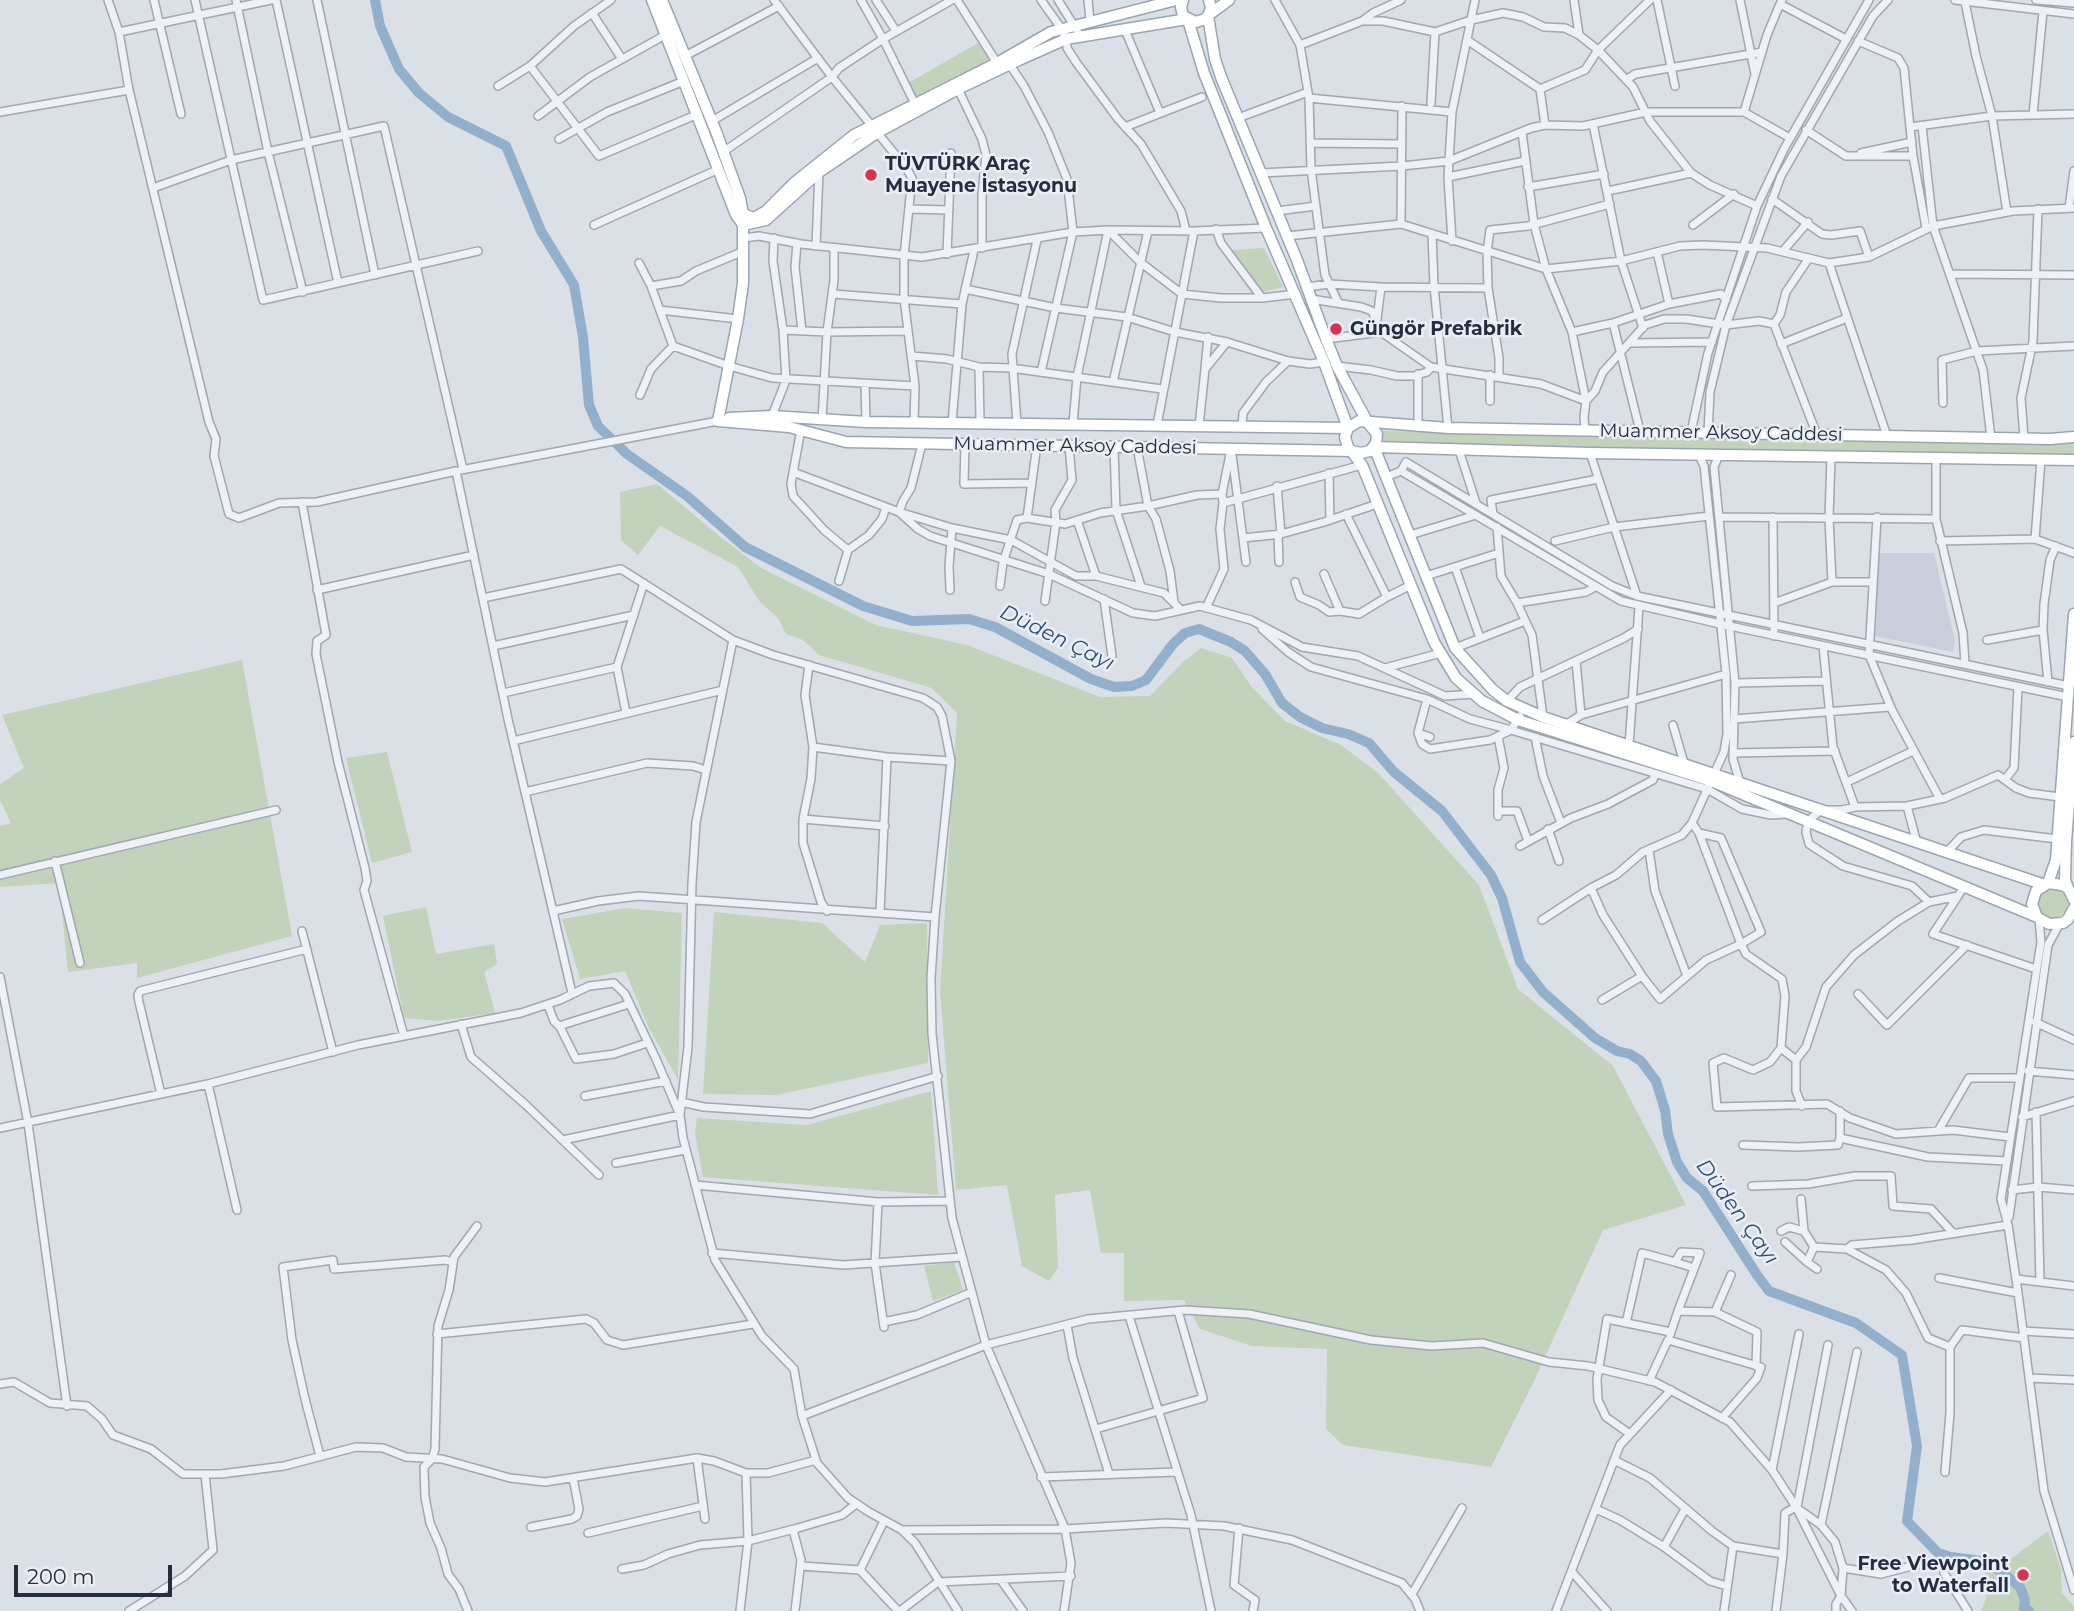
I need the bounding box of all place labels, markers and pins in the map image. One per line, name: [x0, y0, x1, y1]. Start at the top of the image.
place label: TÜVTÜRK Araç Muayene İstasyonu: [885, 153, 1077, 197]
marker: TÜVTÜRK Araç Muayene İstasyonu: [863, 167, 879, 183]
place label: Güngör Prefabrik: [1350, 318, 1522, 340]
marker: Güngör Prefabrik: [1328, 321, 1344, 337]
place label: Free Viewpoint to Waterfall: [1858, 1553, 2009, 1597]
marker: Free Viewpoint to Waterfall: [2015, 1567, 2031, 1583]

